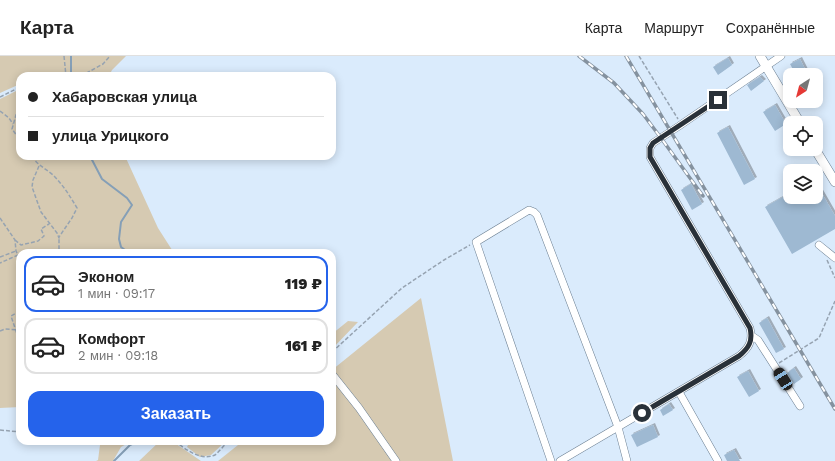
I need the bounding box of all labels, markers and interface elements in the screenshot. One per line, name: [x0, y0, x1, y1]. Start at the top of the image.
text: Карта: [20, 16, 74, 39]
text: Карта: [585, 20, 622, 36]
text: Маршрут: [644, 20, 704, 36]
text: Сохранённые: [726, 20, 815, 36]
north arrow: [783, 68, 823, 108]
map controls: [783, 68, 823, 204]
text: Хабаровская улица: [52, 88, 197, 106]
route end: [709, 91, 727, 109]
button: locate: [783, 116, 823, 156]
text: улица Урицкого: [52, 127, 169, 145]
button: layers: [783, 164, 823, 204]
icon: car: [30, 266, 66, 302]
text: Эконом: [78, 268, 134, 286]
text: 119 ₽: [285, 275, 322, 293]
text: 1 мин · 09:17: [78, 286, 155, 301]
icon: car: [30, 328, 66, 364]
text: Комфорт: [78, 330, 145, 348]
text: 161 ₽: [285, 337, 322, 355]
text: 2 мин · 09:18: [78, 348, 158, 363]
car: [772, 366, 794, 392]
button: Заказать: [28, 391, 324, 437]
route start: [633, 404, 651, 422]

